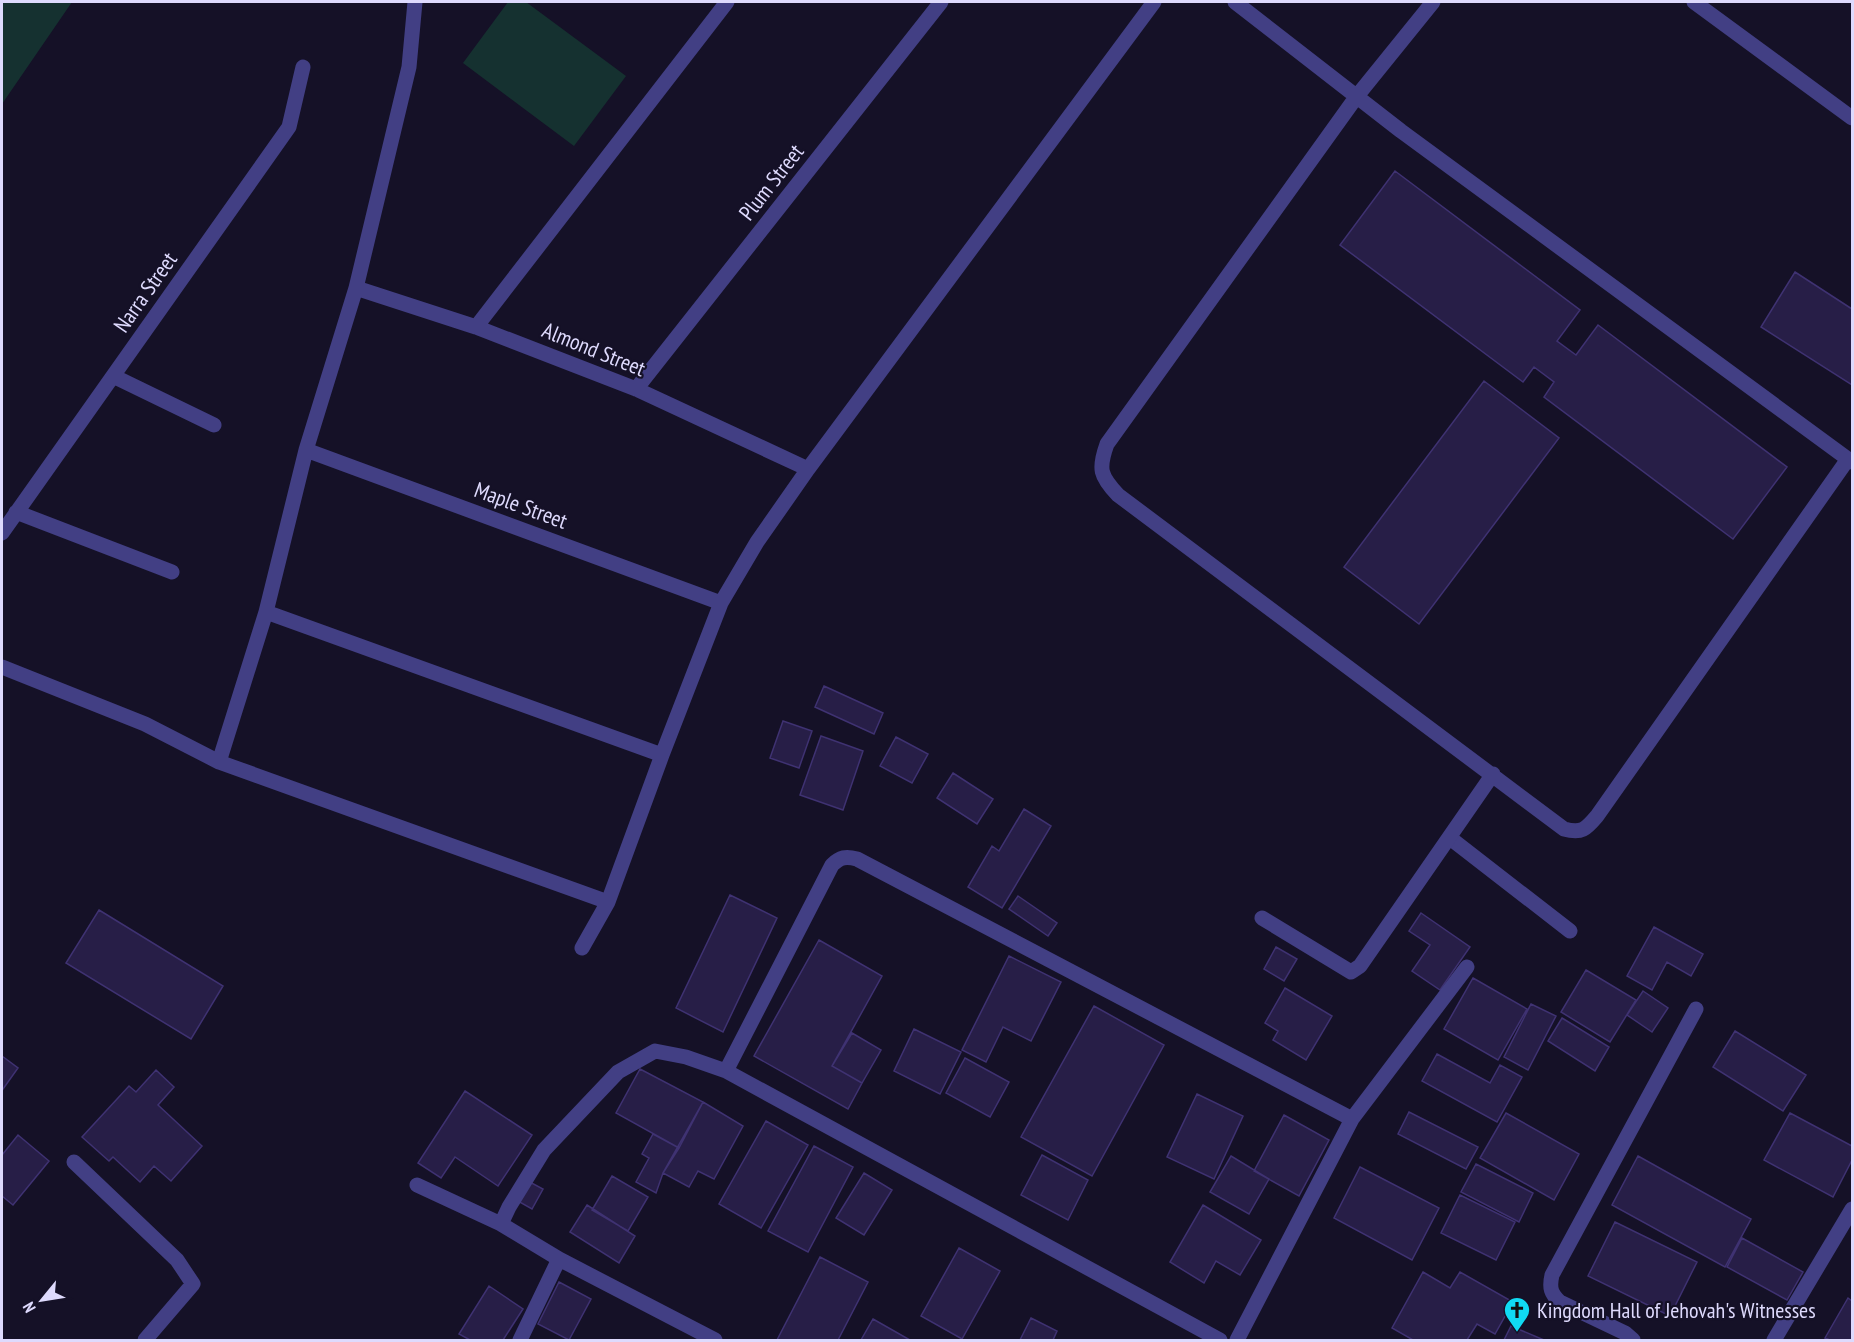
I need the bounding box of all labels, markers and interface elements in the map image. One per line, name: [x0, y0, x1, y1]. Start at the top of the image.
street label: Plum Street: [733, 138, 809, 226]
street label: Narra Street: [107, 246, 183, 338]
street label: Almond Street: [538, 316, 650, 382]
street label: Maple Street: [471, 475, 571, 535]
north arrow: [12, 1270, 72, 1330]
church icon: Kingdom Hall of Jehovah's Witnesses: [1502, 1295, 1532, 1333]
place label: Kingdom Hall of Jehovah's Witnesses: [1537, 1296, 1816, 1324]
text: N: [18, 1299, 40, 1316]

